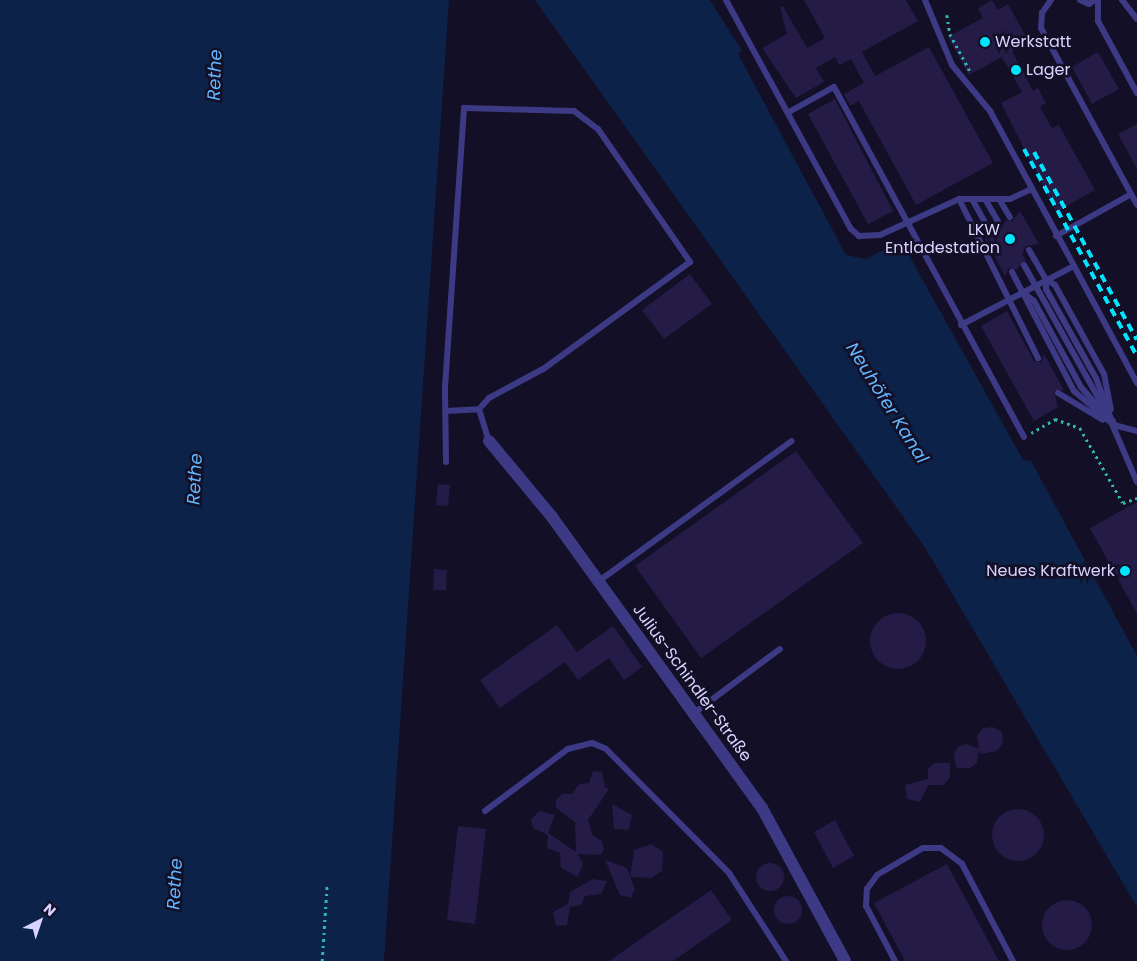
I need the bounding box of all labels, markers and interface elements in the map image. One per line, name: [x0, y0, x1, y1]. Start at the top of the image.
place label: Werkstatt: [995, 32, 1071, 52]
marker: Werkstatt: [979, 36, 991, 48]
water label: Rethe: [203, 49, 227, 101]
place label: Lager: [1026, 60, 1070, 80]
marker: Lager: [1010, 64, 1022, 76]
place label: LKW Entladestation: [885, 220, 1000, 258]
marker: LKW Entladestation: [1004, 233, 1016, 245]
water label: Neuhöfer Kanal: [841, 339, 933, 467]
water label: Rethe: [183, 453, 207, 505]
place label: Neues Kraftwerk: [986, 561, 1115, 581]
marker: Neues Kraftwerk: [1119, 565, 1131, 577]
street label: Julius-Schindler-Straße: [628, 601, 756, 765]
water label: Rethe: [163, 858, 187, 910]
north arrow: [15, 896, 65, 946]
text: N: [39, 899, 60, 921]

